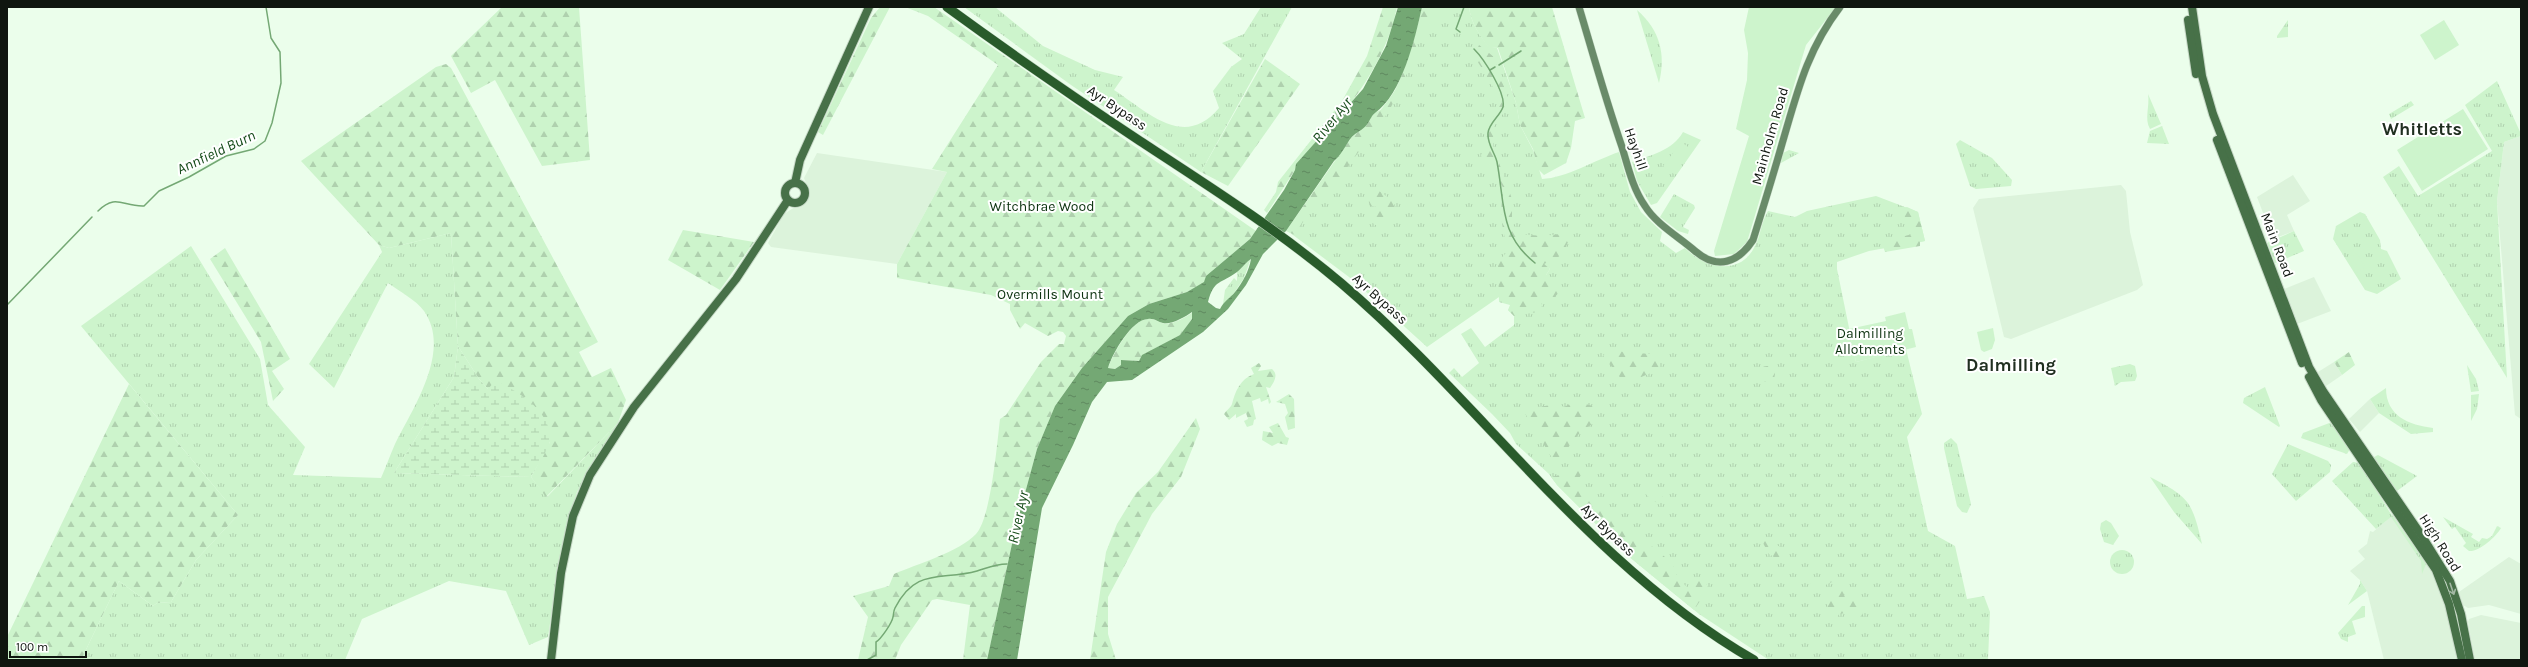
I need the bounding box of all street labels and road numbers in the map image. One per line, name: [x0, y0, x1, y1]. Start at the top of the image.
street label: Ayr Bypass: [1084, 82, 1150, 134]
street label: Mainholm Road: [1748, 85, 1792, 187]
street label: Hayhill: [1621, 125, 1651, 173]
street label: Main Road: [2257, 210, 2297, 280]
street label: Ayr Bypass: [1349, 270, 1411, 328]
street label: Ayr Bypass: [1577, 500, 1639, 560]
street label: High Road: [2415, 511, 2465, 575]

